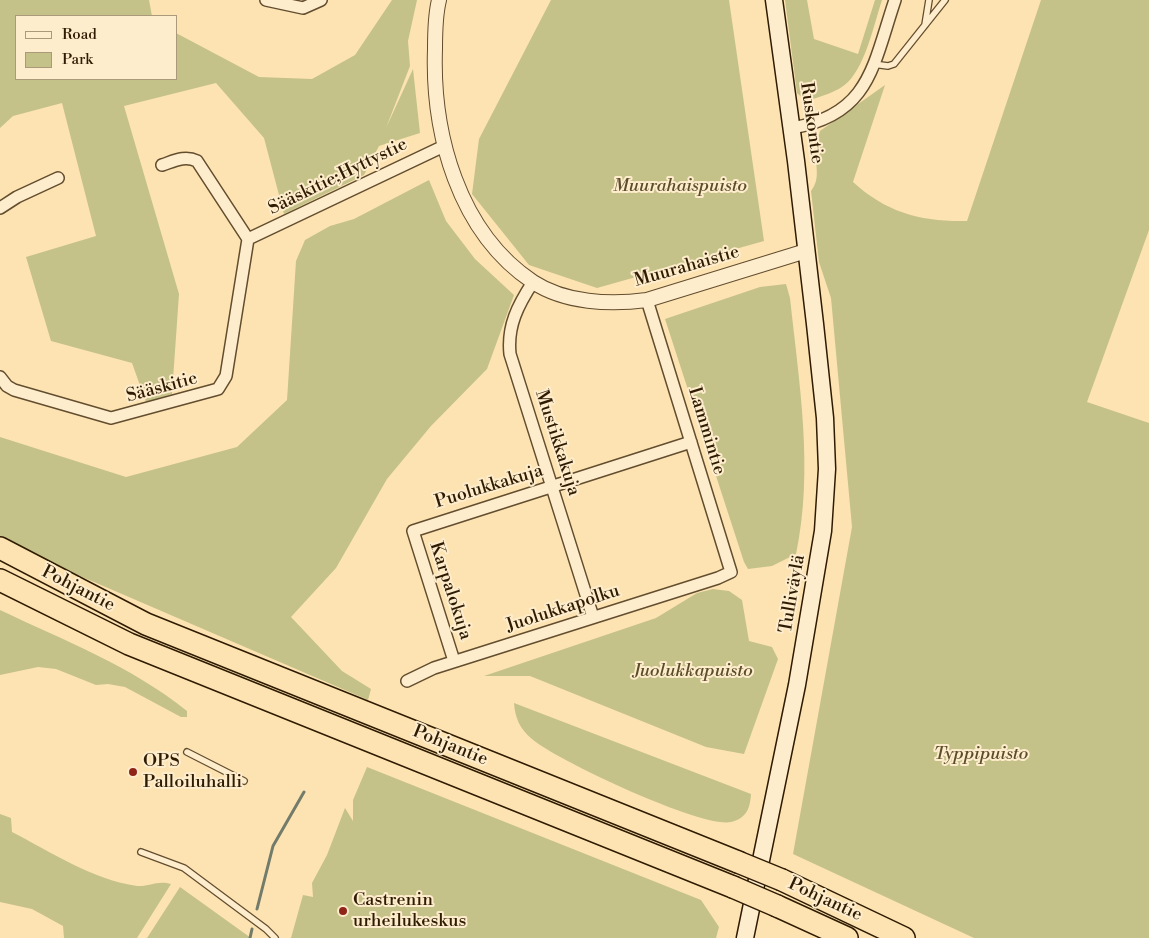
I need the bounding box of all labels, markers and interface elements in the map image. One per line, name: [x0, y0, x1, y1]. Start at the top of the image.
legend: [15, 15, 178, 80]
text: Road: [62, 25, 97, 44]
text: Park: [62, 50, 93, 69]
street label: Ruskontie: [795, 81, 827, 165]
street label: Sääskitie;Hyttystie: [265, 134, 411, 220]
park label: Muurahaispuisto: [613, 176, 747, 198]
street label: Muurahaistie: [632, 242, 742, 292]
street label: Sääskitie: [124, 368, 200, 408]
street label: Lammintie: [682, 385, 730, 477]
street label: Mustikkakuja: [530, 387, 584, 499]
street label: Puolukkakuja: [432, 460, 546, 514]
street label: Karpalokuja: [424, 539, 476, 643]
street label: Tulliväylä: [775, 553, 811, 635]
street label: Pohjantie: [38, 561, 118, 617]
street label: Juolukkapolku: [503, 580, 623, 638]
park label: Juolukkapuisto: [633, 661, 753, 683]
street label: Pohjantie: [409, 721, 491, 771]
park label: Typpipuisto: [934, 744, 1028, 766]
place label: OPS Palloiluhalli: [143, 751, 242, 794]
marker: OPS Palloiluhalli: [127, 766, 139, 778]
street label: Pohjantie: [785, 873, 865, 927]
place label: Castrenin urheilukeskus: [353, 890, 466, 932]
marker: Castrenin urheilukeskus: [337, 905, 349, 917]

